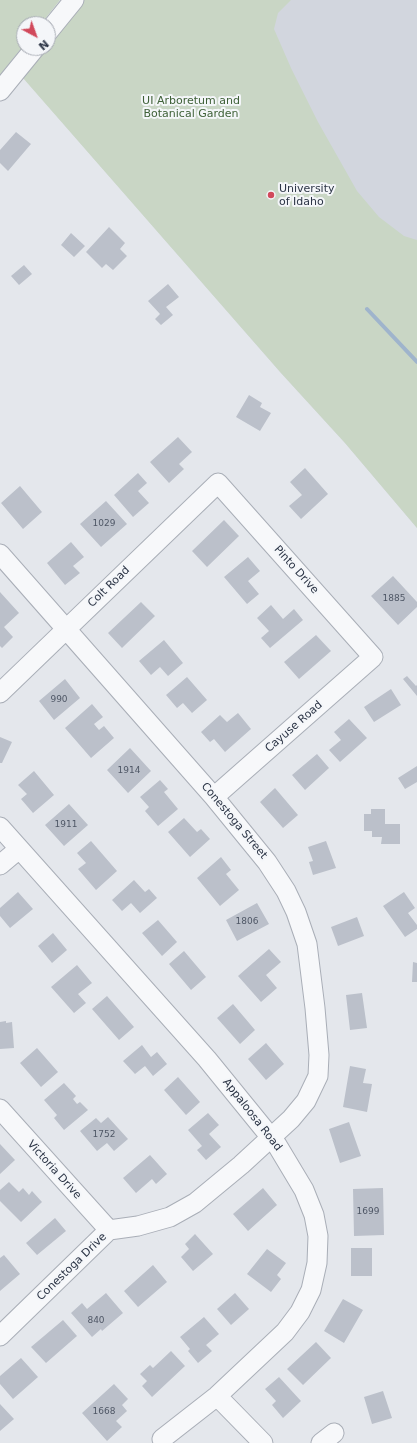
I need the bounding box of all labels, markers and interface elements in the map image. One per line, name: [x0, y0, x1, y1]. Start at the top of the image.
north arrow: [16, 16, 56, 56]
text: N: [36, 37, 51, 53]
park label: UI Arboretum and Botanical Garden: [142, 94, 240, 120]
place label: University of Idaho: [279, 182, 334, 208]
marker: University of Idaho: [266, 190, 276, 200]
house number: 1029: [93, 519, 115, 529]
street label: Pinto Drive: [271, 543, 321, 597]
street label: Colt Road: [85, 564, 133, 610]
house number: 1885: [383, 594, 405, 604]
house number: 990: [50, 695, 68, 705]
street label: Cayuse Road: [263, 699, 325, 755]
house number: 1914: [118, 766, 140, 776]
street label: Conestoga Street: [198, 780, 270, 862]
house number: 1911: [55, 820, 77, 830]
house number: 1806: [236, 917, 258, 927]
street label: Appaloosa Road: [220, 1076, 284, 1154]
house number: 1752: [93, 1130, 115, 1140]
street label: Victoria Drive: [24, 1138, 84, 1202]
house number: 1699: [357, 1207, 379, 1217]
street label: Conestoga Drive: [35, 1230, 109, 1304]
house number: 840: [87, 1316, 105, 1326]
house number: 1668: [93, 1407, 115, 1417]

